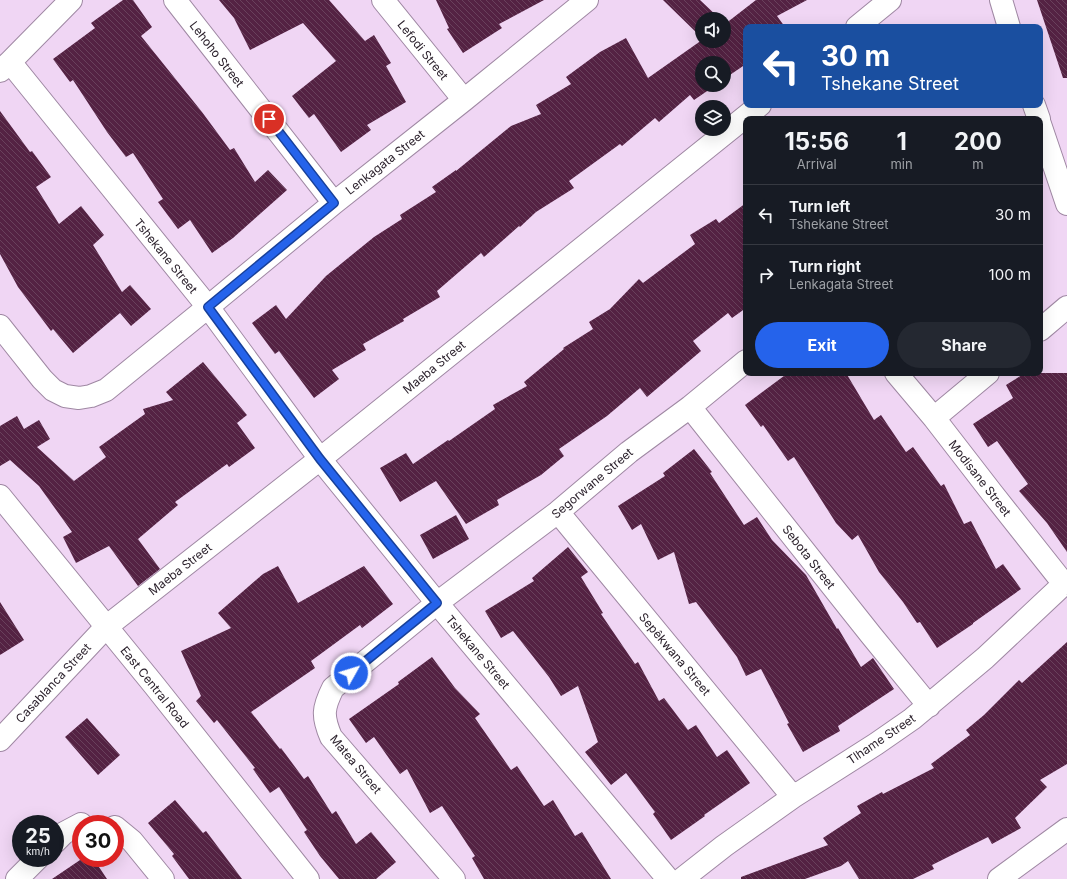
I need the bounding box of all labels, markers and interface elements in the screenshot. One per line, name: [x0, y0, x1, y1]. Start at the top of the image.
map controls: [695, 12, 731, 136]
button: sound: [695, 12, 731, 48]
street label: Lefodi Street: [394, 17, 452, 83]
street label: Lehoho Street: [187, 18, 247, 90]
text: 30 m: [821, 39, 890, 73]
icon: left: [755, 40, 807, 92]
button: search: [695, 56, 731, 92]
text: Tshekane Street: [821, 73, 959, 94]
button: layers: [695, 100, 731, 136]
pin: [252, 102, 286, 136]
icon: arrive: [258, 108, 280, 130]
street label: Lenkagata Street: [342, 126, 428, 198]
text: 15:56: [784, 127, 849, 156]
text: 1: [896, 127, 907, 156]
text: 200: [954, 127, 1002, 156]
text: Arrival: [797, 156, 837, 172]
text: min: [890, 156, 913, 172]
text: m: [972, 156, 984, 172]
text: Turn left: [789, 197, 850, 216]
icon: left: [755, 204, 777, 226]
text: 30 m: [995, 205, 1031, 224]
street label: Tshekane Street: [131, 216, 201, 296]
text: Tshekane Street: [789, 216, 889, 232]
text: Turn right: [789, 257, 861, 276]
icon: right: [755, 264, 777, 286]
text: 100 m: [989, 265, 1031, 284]
text: Lenkagata Street: [789, 276, 893, 292]
button: Exit: [755, 322, 889, 368]
button: Share: [897, 322, 1031, 368]
street label: Maeba Street: [400, 337, 468, 397]
street label: Modisane Street: [946, 437, 1014, 519]
street label: Segorwane Street: [548, 445, 636, 521]
street label: Sebota Street: [779, 522, 839, 592]
street label: Maeba Street: [145, 540, 215, 598]
street label: Sepêkwana Street: [636, 610, 714, 698]
street label: Tshekane Street: [443, 612, 513, 692]
street label: Casablanca Street: [12, 640, 94, 726]
street label: East Central Road: [117, 643, 193, 731]
position arrow: [330, 652, 372, 694]
street label: Tlhame Street: [844, 711, 918, 767]
street label: Matea Street: [327, 731, 385, 797]
speed limit sign: 30: [72, 815, 124, 867]
text: 25: [25, 824, 51, 848]
text: km/h: [26, 845, 50, 857]

